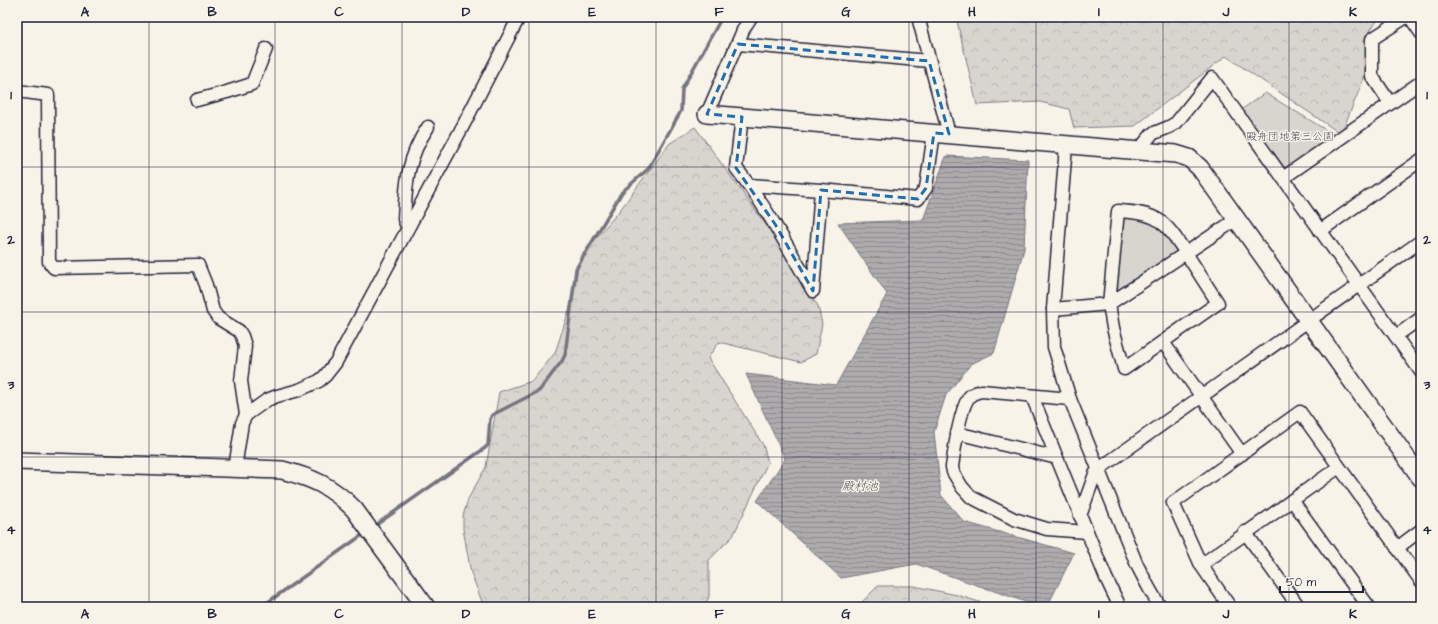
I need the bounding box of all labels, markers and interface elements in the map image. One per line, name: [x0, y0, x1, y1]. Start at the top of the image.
text: A: [81, 3, 90, 21]
text: B: [207, 3, 217, 21]
text: C: [334, 3, 344, 21]
text: D: [462, 3, 471, 21]
text: E: [588, 3, 596, 21]
text: F: [714, 3, 724, 21]
text: G: [841, 3, 851, 21]
text: H: [968, 3, 976, 21]
text: I: [1098, 3, 1100, 21]
text: J: [1222, 3, 1230, 21]
text: K: [1349, 3, 1357, 21]
text: 1: [10, 86, 12, 104]
text: 1: [1426, 86, 1428, 104]
park label: 殿舟団地第三公園: [1246, 129, 1334, 144]
text: 2: [6, 231, 15, 249]
text: 2: [1422, 231, 1431, 249]
text: 3: [7, 376, 15, 394]
text: 3: [1423, 376, 1431, 394]
water label: 殿村池: [842, 478, 879, 495]
text: 4: [7, 521, 16, 539]
text: 4: [1423, 521, 1432, 539]
scale bar: [1280, 568, 1363, 594]
text: 50 m: [1286, 574, 1317, 591]
text: A: [81, 605, 90, 623]
text: B: [207, 605, 217, 623]
text: C: [334, 605, 344, 623]
text: D: [462, 605, 471, 623]
text: E: [588, 605, 596, 623]
text: F: [714, 605, 724, 623]
text: G: [841, 605, 851, 623]
text: H: [968, 605, 976, 623]
text: I: [1098, 605, 1100, 623]
text: J: [1222, 605, 1230, 623]
text: K: [1349, 605, 1357, 623]

